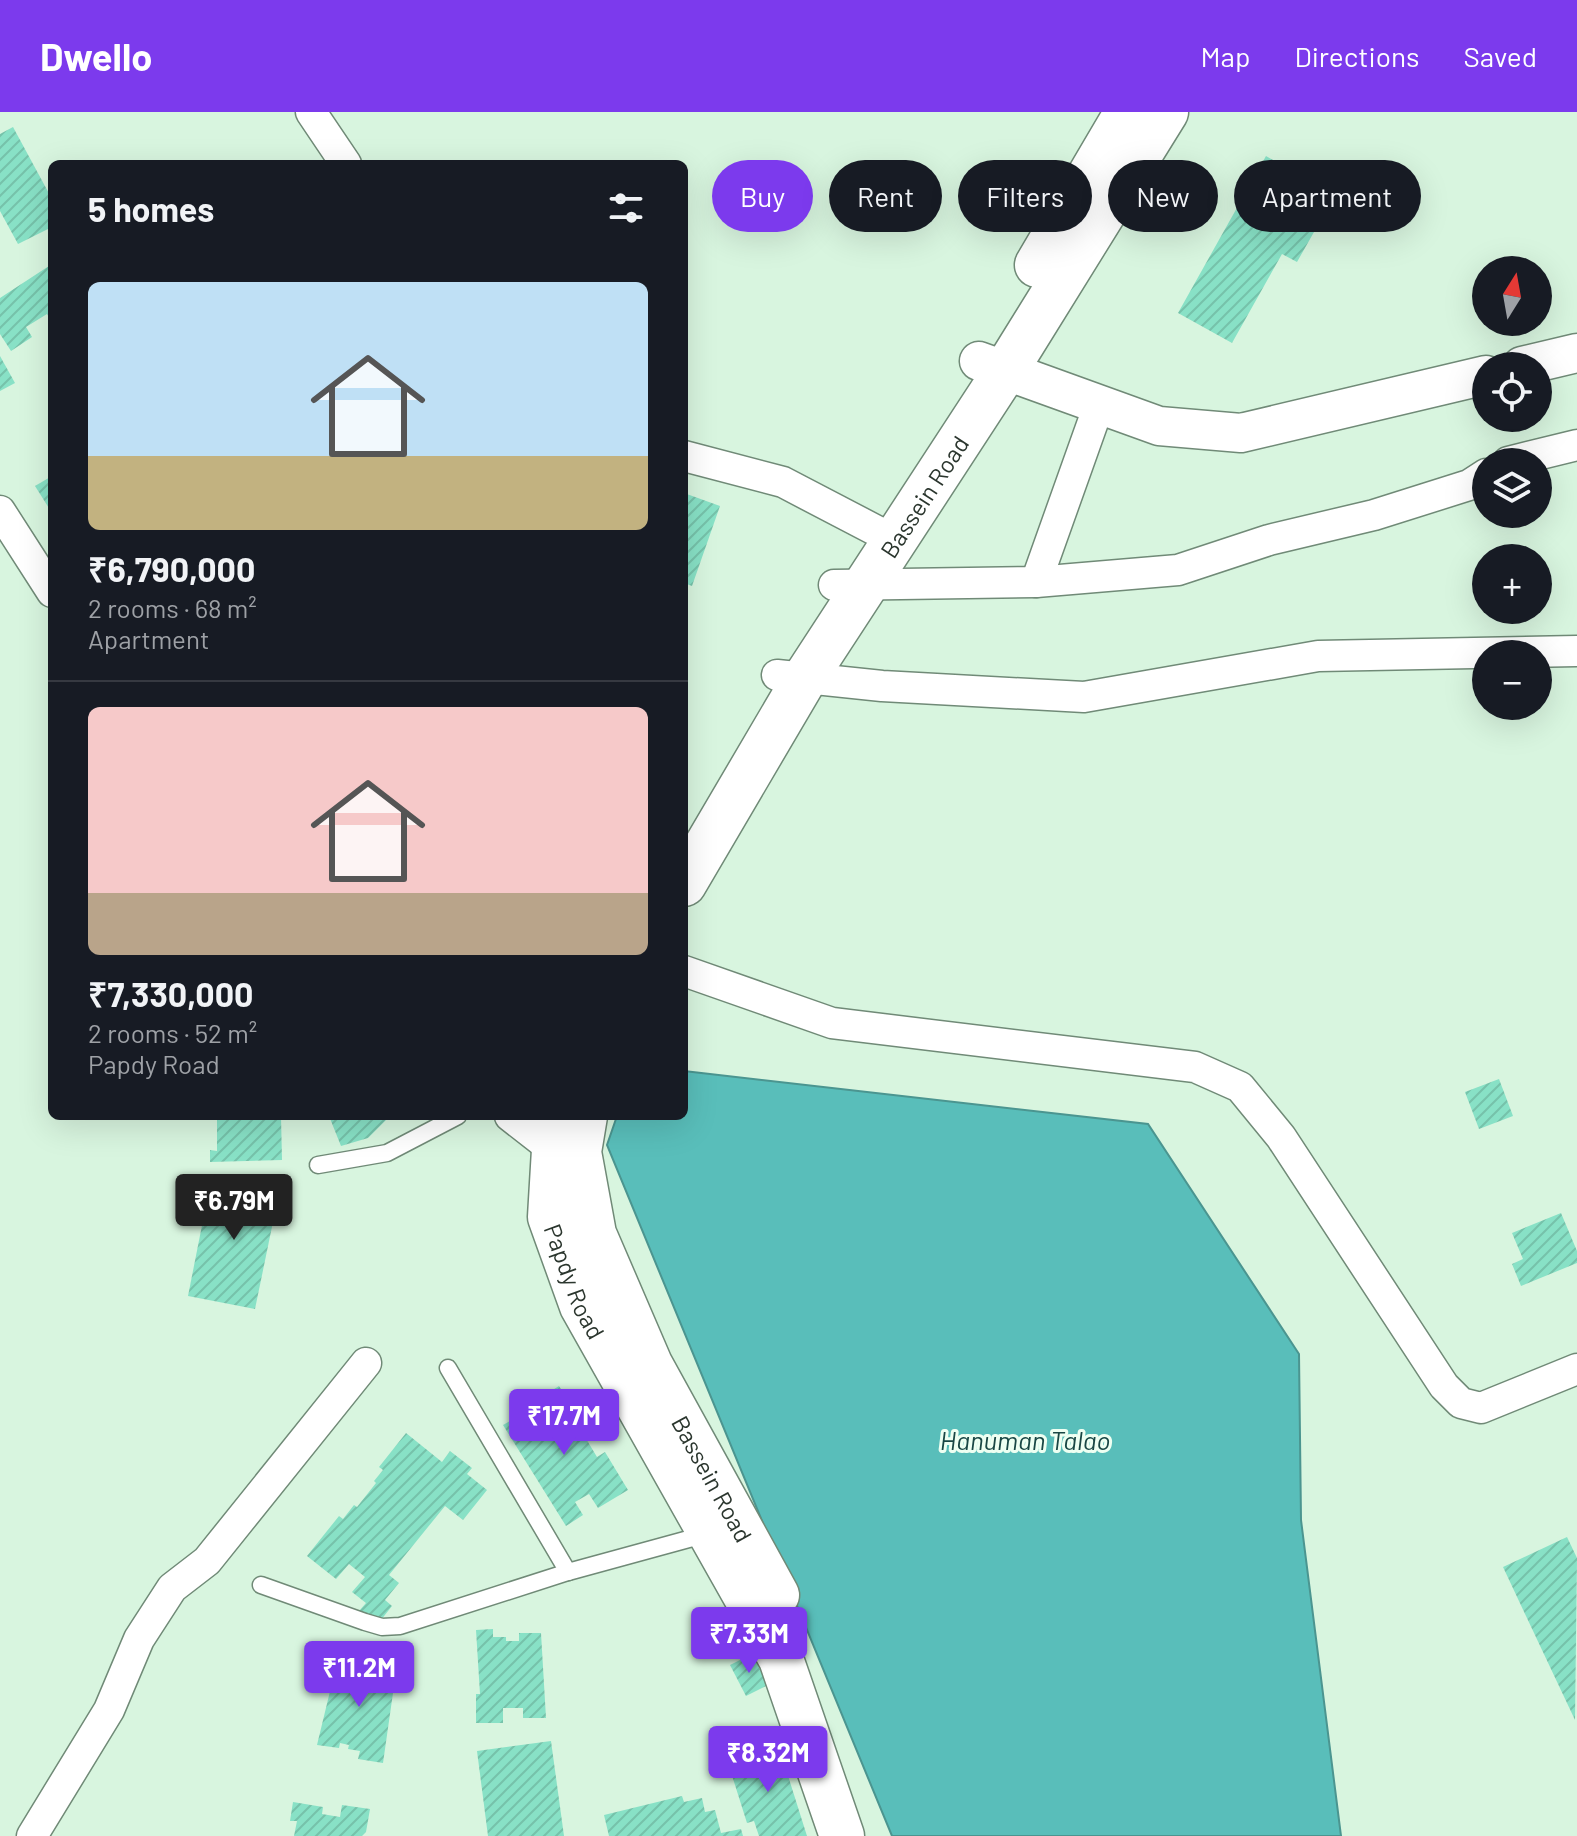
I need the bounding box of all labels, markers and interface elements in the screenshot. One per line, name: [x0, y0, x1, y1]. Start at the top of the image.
text: Dwello: [40, 33, 152, 79]
text: Map: [1201, 39, 1250, 73]
text: Directions: [1294, 39, 1420, 73]
text: Saved: [1464, 39, 1537, 73]
chip: Buy: [712, 160, 813, 232]
chip: Rent: [829, 160, 942, 232]
chip: Filters: [958, 160, 1092, 232]
chip: New: [1108, 160, 1218, 232]
chip: Apartment: [1234, 160, 1421, 232]
icon: filters: [604, 186, 648, 230]
text: 5 homes: [88, 188, 214, 229]
north arrow: [1472, 256, 1552, 336]
map controls: [1472, 256, 1552, 720]
icon: home: [296, 334, 440, 478]
button: locate: [1472, 352, 1552, 432]
street label: Bassein Road: [873, 430, 974, 563]
button: layers: [1472, 448, 1552, 528]
button: +: [1472, 544, 1552, 624]
text: ₹6,790,000: [88, 548, 255, 589]
text: 2 rooms · 68 m²: [88, 592, 257, 623]
text: Apartment: [88, 623, 209, 654]
button: −: [1472, 640, 1552, 720]
icon: home: [296, 759, 440, 903]
text: ₹7,330,000: [88, 973, 253, 1014]
text: 2 rooms · 52 m²: [88, 1017, 257, 1048]
text: Papdy Road: [88, 1048, 220, 1079]
pin: ₹6.79M: [169, 1174, 299, 1242]
text: ₹6.79M: [193, 1184, 275, 1215]
street label: Papdy Road: [539, 1220, 612, 1344]
pin: ₹17.7M: [499, 1389, 629, 1457]
text: ₹17.7M: [527, 1399, 601, 1430]
street label: Bassein Road: [667, 1410, 759, 1547]
water label: Hanuman Talao: [940, 1424, 1110, 1455]
pin: ₹7.33M: [684, 1607, 814, 1675]
text: ₹7.33M: [709, 1617, 789, 1648]
pin: ₹11.2M: [294, 1641, 424, 1709]
text: ₹11.2M: [322, 1651, 396, 1682]
pin: ₹8.32M: [703, 1726, 833, 1794]
text: ₹8.32M: [726, 1736, 810, 1767]

